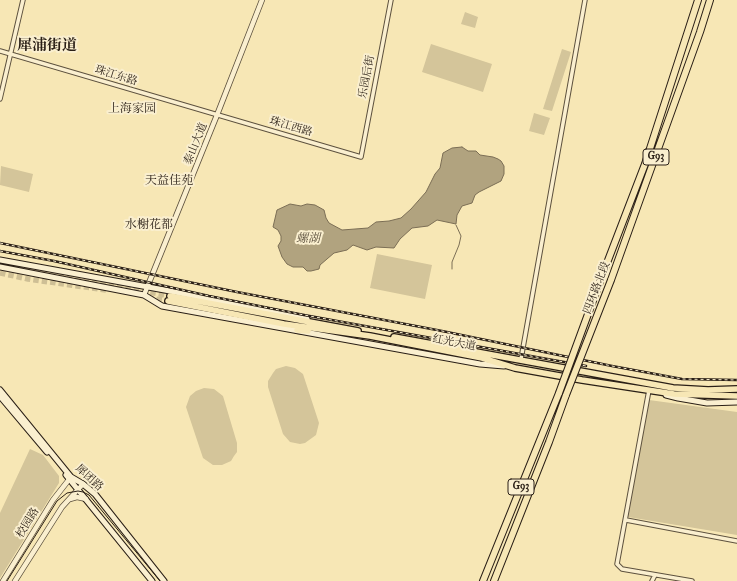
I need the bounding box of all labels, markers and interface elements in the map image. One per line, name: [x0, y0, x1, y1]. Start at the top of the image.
district label: 犀浦街道: [17, 37, 77, 55]
street label: 乐园后街: [356, 54, 378, 100]
street label: 珠江东路: [93, 63, 139, 89]
district label: 上海家园: [108, 102, 156, 116]
street label: 珠江西路: [268, 115, 314, 139]
street label: 泰山大道: [182, 121, 210, 167]
road number: G93: [643, 149, 669, 165]
district label: 天益佳苑: [145, 174, 193, 188]
district label: 水榭花都: [125, 218, 173, 232]
water label: 螺湖: [296, 232, 320, 246]
street label: 四环路北段: [581, 260, 613, 316]
street label: 红光大道: [431, 332, 477, 354]
street label: 犀团路: [72, 462, 106, 494]
road number: G93: [508, 479, 534, 495]
street label: 校园路: [14, 505, 42, 541]

